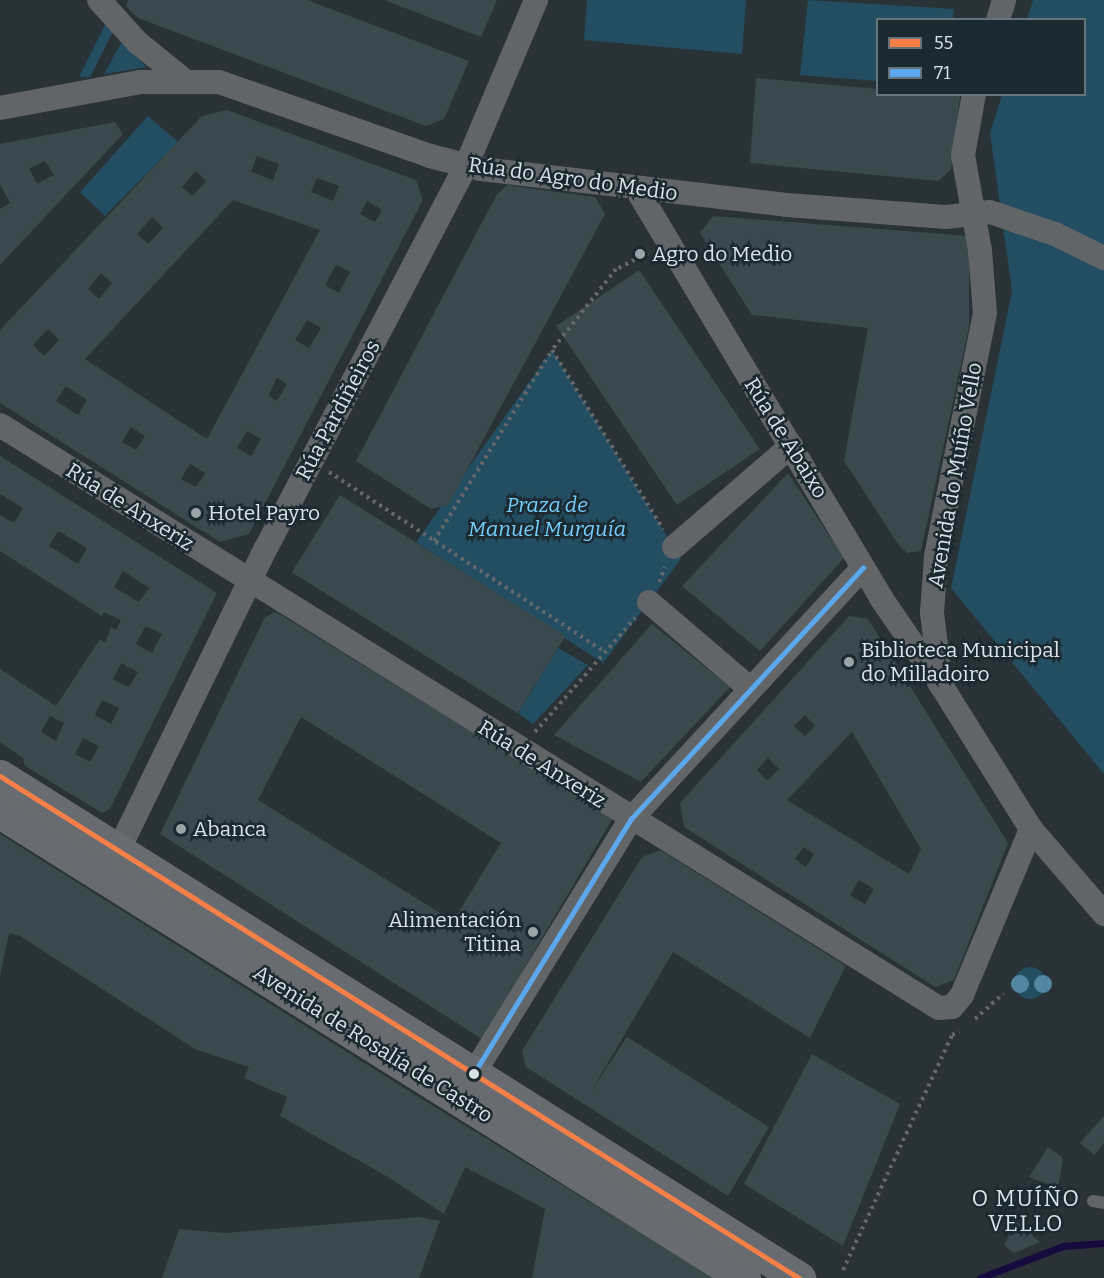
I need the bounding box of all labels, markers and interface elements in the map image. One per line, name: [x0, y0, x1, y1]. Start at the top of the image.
legend: [876, 18, 1086, 96]
text: 55: [934, 32, 953, 54]
text: 71: [934, 62, 950, 84]
street label: Rúa do Agro do Medio: [467, 152, 679, 206]
place label: Agro do Medio: [652, 241, 792, 267]
marker: Agro do Medio: [633, 247, 647, 261]
street label: Rúa Pardiñeiros: [290, 336, 386, 484]
street label: Avenida do Muíño Vello: [923, 360, 987, 590]
street label: Rúa de Abaixo: [739, 373, 833, 503]
street label: Rúa de Anxeriz: [61, 458, 199, 556]
park label: Praza de Manuel Murguía: [468, 492, 626, 542]
place label: Hotel Payro: [208, 500, 320, 526]
marker: Hotel Payro: [189, 506, 203, 520]
place label: Biblioteca Municipal do Milladoiro: [861, 637, 1060, 687]
marker: Biblioteca Municipal do Milladoiro: [842, 655, 856, 669]
street label: Rúa de Anxeriz: [473, 715, 611, 813]
place label: Abanca: [193, 816, 266, 842]
marker: Abanca: [174, 822, 188, 836]
place label: Alimentación Titina: [388, 907, 521, 957]
marker: Alimentación Titina: [526, 925, 540, 939]
street label: Avenida de Rosalía de Castro: [249, 960, 497, 1128]
unlabelled marker: [468, 1068, 480, 1080]
district label: O MUÍÑO VELLO: [972, 1185, 1080, 1236]

